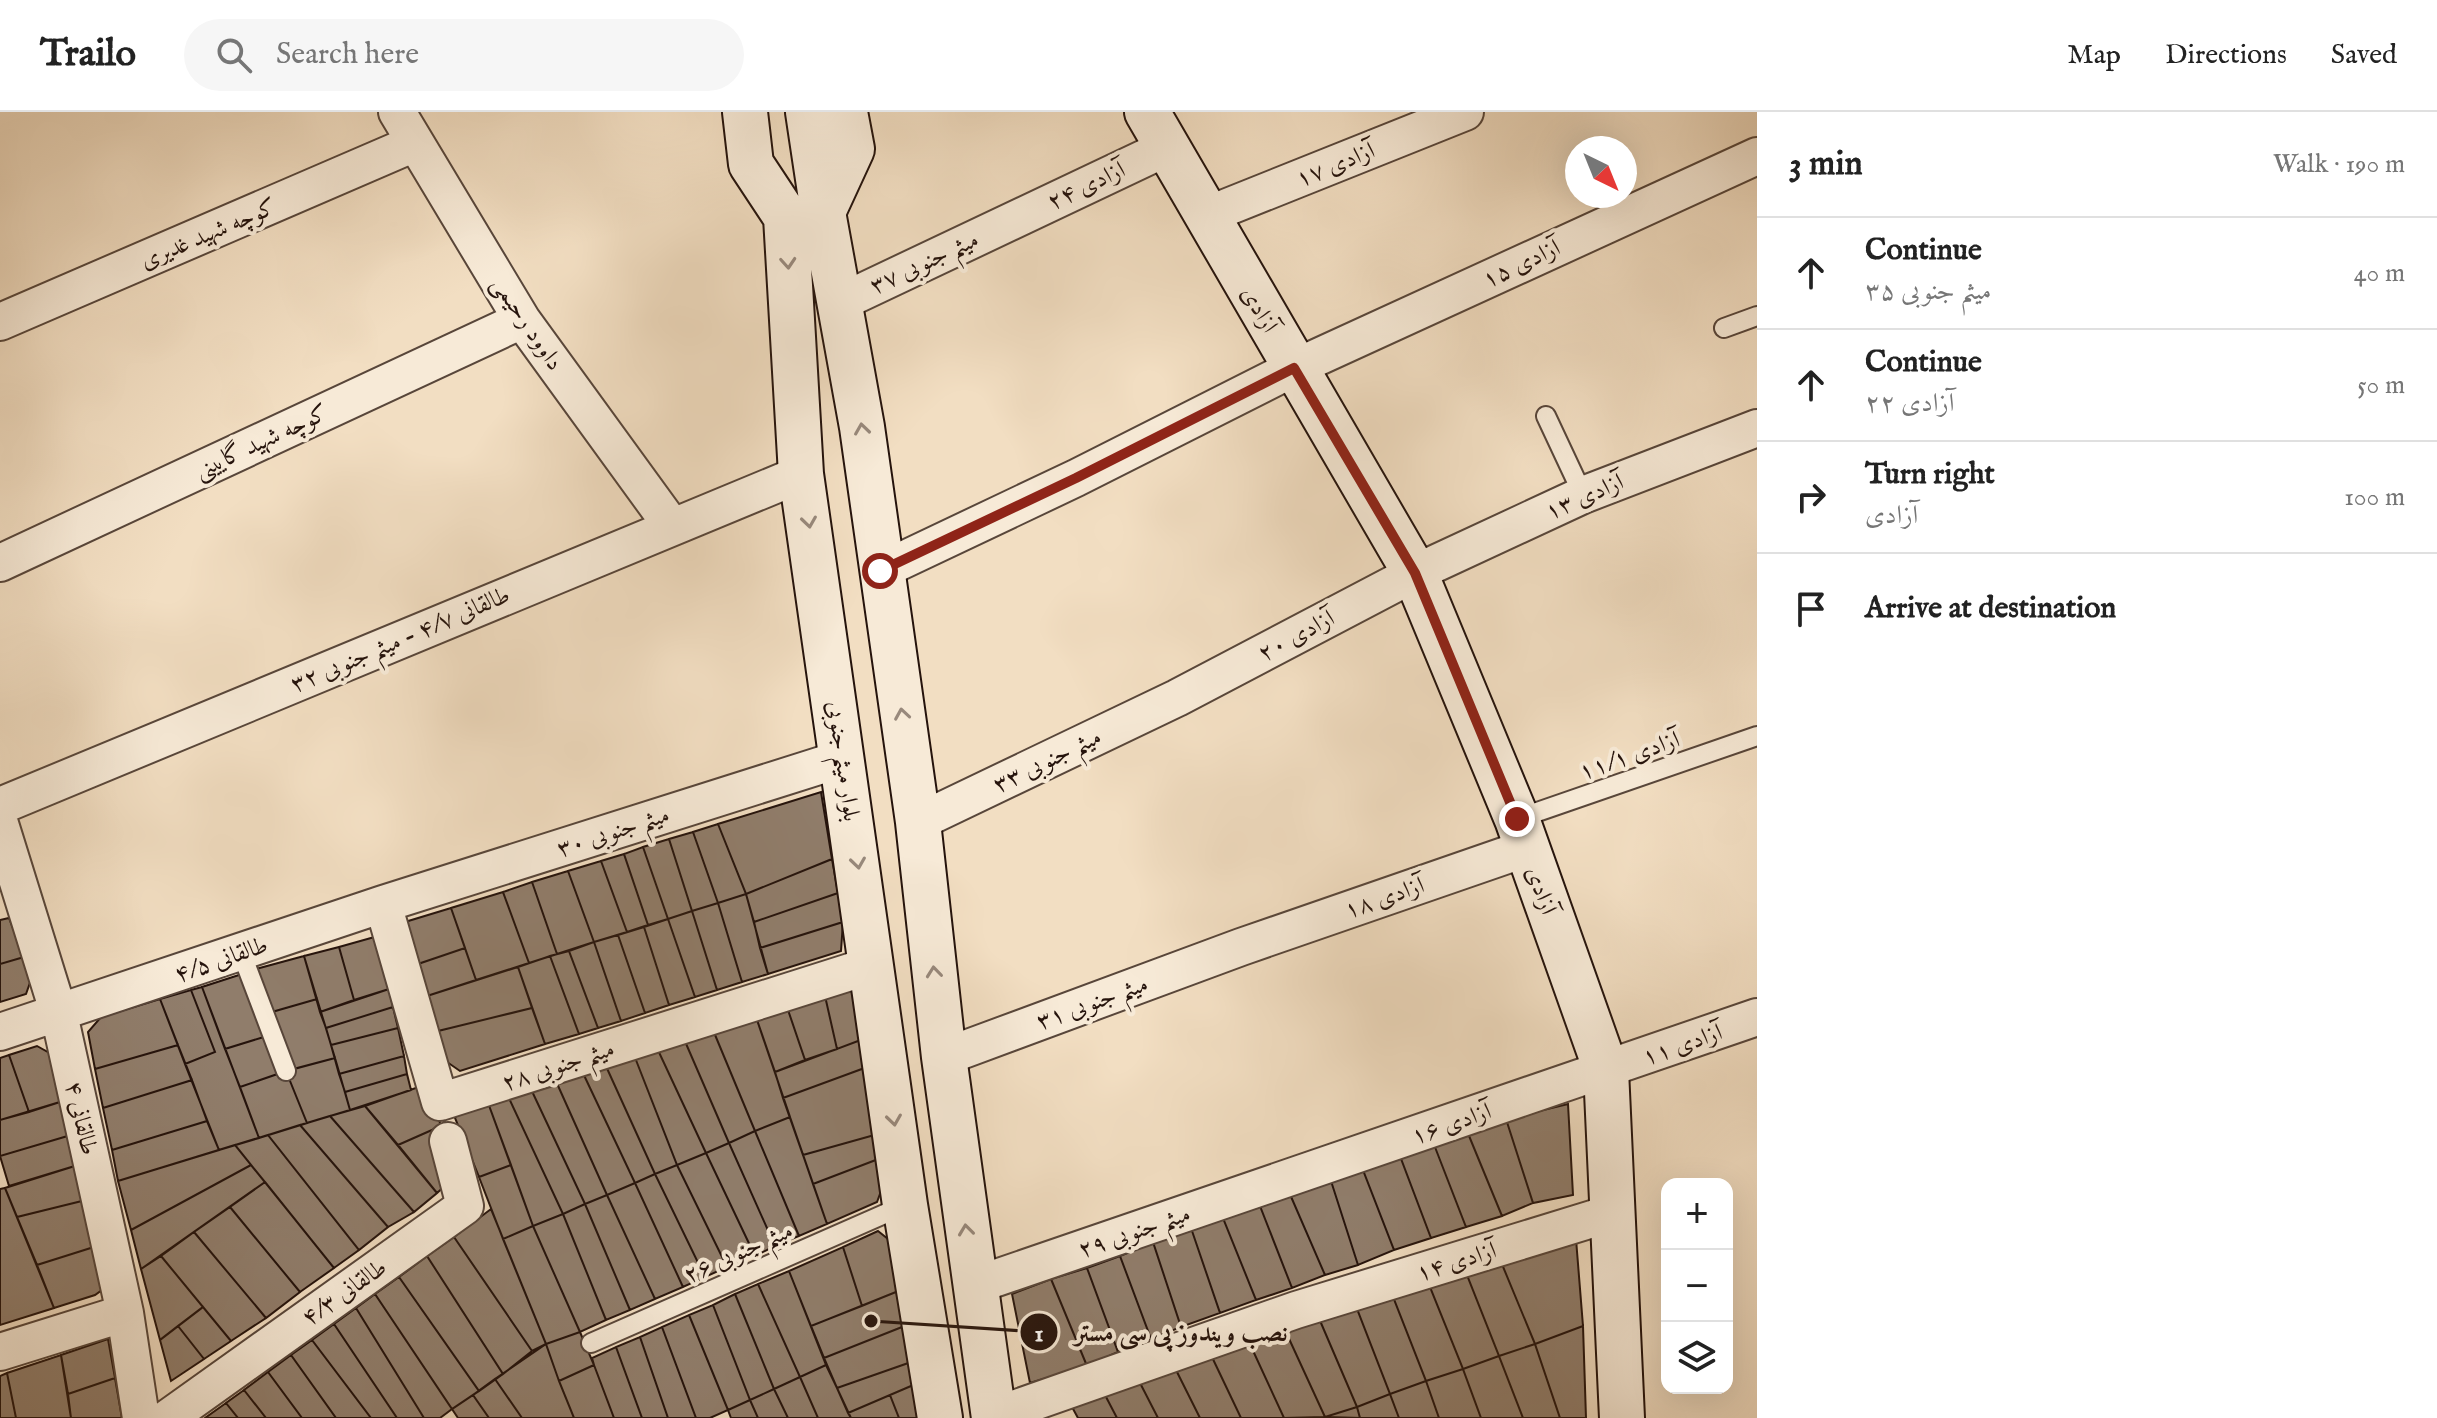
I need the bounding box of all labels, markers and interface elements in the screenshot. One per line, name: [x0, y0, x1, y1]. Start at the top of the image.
search box: [184, 19, 744, 91]
text: Trailo: [40, 31, 136, 79]
icon: search: [212, 33, 256, 77]
text: Search here: [276, 36, 419, 74]
text: Map: [2067, 38, 2121, 73]
text: Directions: [2165, 38, 2287, 73]
text: Saved: [2331, 38, 2397, 73]
street label: آزادی ۱۷: [1292, 135, 1382, 195]
north arrow: [1565, 136, 1637, 208]
text: 3 min: [1789, 143, 1863, 186]
text: Walk · 190 m: [2273, 148, 2405, 181]
street label: آزادی ۲۴: [1043, 154, 1133, 218]
street label: کوچه شهید غدیری: [136, 192, 281, 277]
street label: میثم جنوبی ۳۷: [865, 225, 987, 308]
street label: آزادی ۱۵: [1478, 232, 1568, 296]
text: Continue: [1865, 232, 1982, 270]
icon: ahead: [1789, 251, 1833, 295]
one-way arrow: [780, 257, 797, 270]
text: 40 m: [2354, 257, 2405, 290]
street label: داوود رحیمی: [484, 271, 570, 377]
text: میثم جنوبی ۳۵: [1865, 275, 1991, 308]
street label: آزادی: [1233, 281, 1286, 341]
text: Continue: [1865, 344, 1982, 382]
icon: ahead: [1789, 363, 1833, 407]
text: 50 m: [2357, 369, 2405, 402]
text: آزادی ۲۲: [1865, 387, 1954, 420]
street label: کوچه شهید گایینی: [189, 397, 333, 487]
one-way arrow: [854, 422, 871, 436]
text: Turn right: [1865, 456, 1995, 494]
street label: آزادی ۱۳: [1541, 466, 1631, 528]
icon: right: [1789, 475, 1833, 519]
text: 100 m: [2344, 481, 2405, 514]
text: آزادی: [1865, 499, 1918, 532]
one-way arrow: [800, 515, 817, 529]
route start: [862, 553, 898, 589]
street label: طالقانی ۴/۷ - میثم جنوبی ۳۲: [286, 580, 518, 707]
icon: arrive: [1789, 587, 1833, 631]
text: Arrive at destination: [1865, 590, 2116, 628]
street label: آزادی ۲۰: [1253, 602, 1343, 669]
street label: بلوار میثم جنوبی: [812, 699, 866, 825]
one-way arrow: [894, 707, 911, 721]
street label: میثم جنوبی ۳۳: [988, 722, 1110, 807]
street label: آزادی ۱۱/۱: [1575, 724, 1687, 788]
street label: میثم جنوبی ۳۰: [553, 800, 676, 872]
route end: [1499, 801, 1535, 837]
one-way arrow: [849, 856, 866, 870]
street label: آزادی: [1518, 862, 1565, 922]
street label: آزادی ۱۸: [1340, 869, 1431, 926]
street label: طالقانی ۴/۵: [171, 930, 272, 991]
one-way arrow: [926, 965, 943, 978]
street label: میثم جنوبی ۳۱: [1032, 969, 1155, 1045]
street label: آزادی ۱۱: [1638, 1016, 1729, 1073]
street label: میثم جنوبی ۲۸: [498, 1034, 621, 1106]
street label: طالقانی ۴: [57, 1078, 104, 1158]
street label: آزادی ۱۶: [1407, 1095, 1498, 1152]
one-way arrow: [885, 1113, 902, 1127]
map controls: [1661, 1178, 1733, 1394]
button: +: [1661, 1178, 1733, 1250]
street label: میثم جنوبی ۲۹: [1074, 1199, 1197, 1273]
street label: میثم جنوبی ۲۶: [679, 1215, 801, 1298]
one-way arrow: [958, 1223, 975, 1237]
street label: آزادی ۱۴: [1412, 1235, 1503, 1289]
button: −: [1661, 1250, 1733, 1322]
street label: طالقانی ۴/۳: [296, 1253, 393, 1334]
callout: نصب ویندوز پی سی مستر: [1019, 1307, 1304, 1357]
text: نصب ویندوز پی سی مستر: [1071, 1317, 1288, 1353]
text: 1: [1035, 1319, 1044, 1350]
button: layers: [1661, 1322, 1733, 1394]

